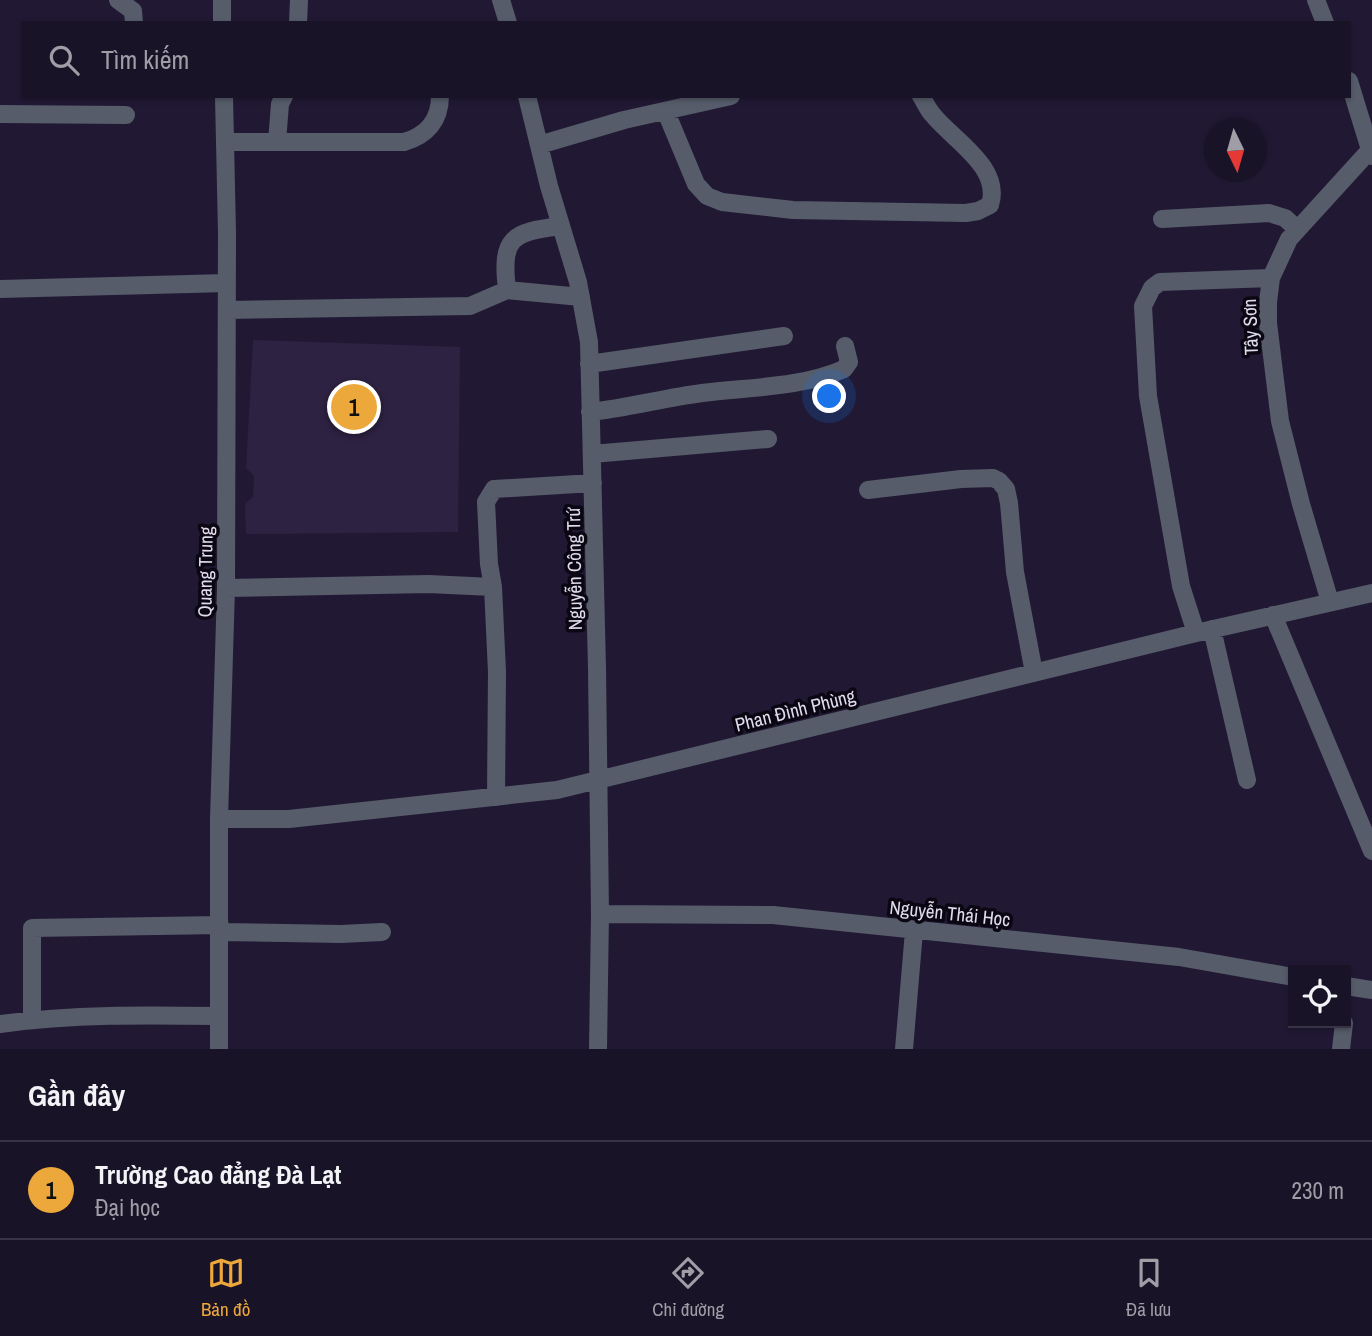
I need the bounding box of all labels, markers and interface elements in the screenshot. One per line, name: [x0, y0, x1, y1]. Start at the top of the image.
search box: [21, 21, 1351, 98]
icon: search: [45, 41, 83, 79]
text: Tìm kiếm: [101, 42, 189, 77]
north arrow: [1204, 119, 1267, 182]
street label: Tây Sơn: [1236, 298, 1264, 356]
your location: [812, 379, 846, 413]
pin: 1: [331, 381, 377, 433]
street label: Nguyễn Công Trứ: [560, 506, 588, 630]
street label: Quang Trung: [191, 526, 219, 618]
street label: Phan Đình Phùng: [732, 682, 858, 737]
street label: Nguyễn Thái Học: [888, 894, 1012, 932]
map controls: [1288, 965, 1351, 1028]
button: locate: [1288, 965, 1351, 1028]
text: Gần đây: [28, 1075, 125, 1115]
text: Trường Cao đẳng Đà Lạt: [95, 1157, 341, 1192]
text: 1: [46, 1175, 56, 1206]
text: 230 m: [1292, 1175, 1344, 1206]
text: Đại học: [95, 1192, 160, 1223]
tab: Bản đồ: [201, 1254, 250, 1322]
tab: Chỉ đường: [652, 1254, 724, 1322]
tab: Đã lưu: [1126, 1254, 1171, 1322]

